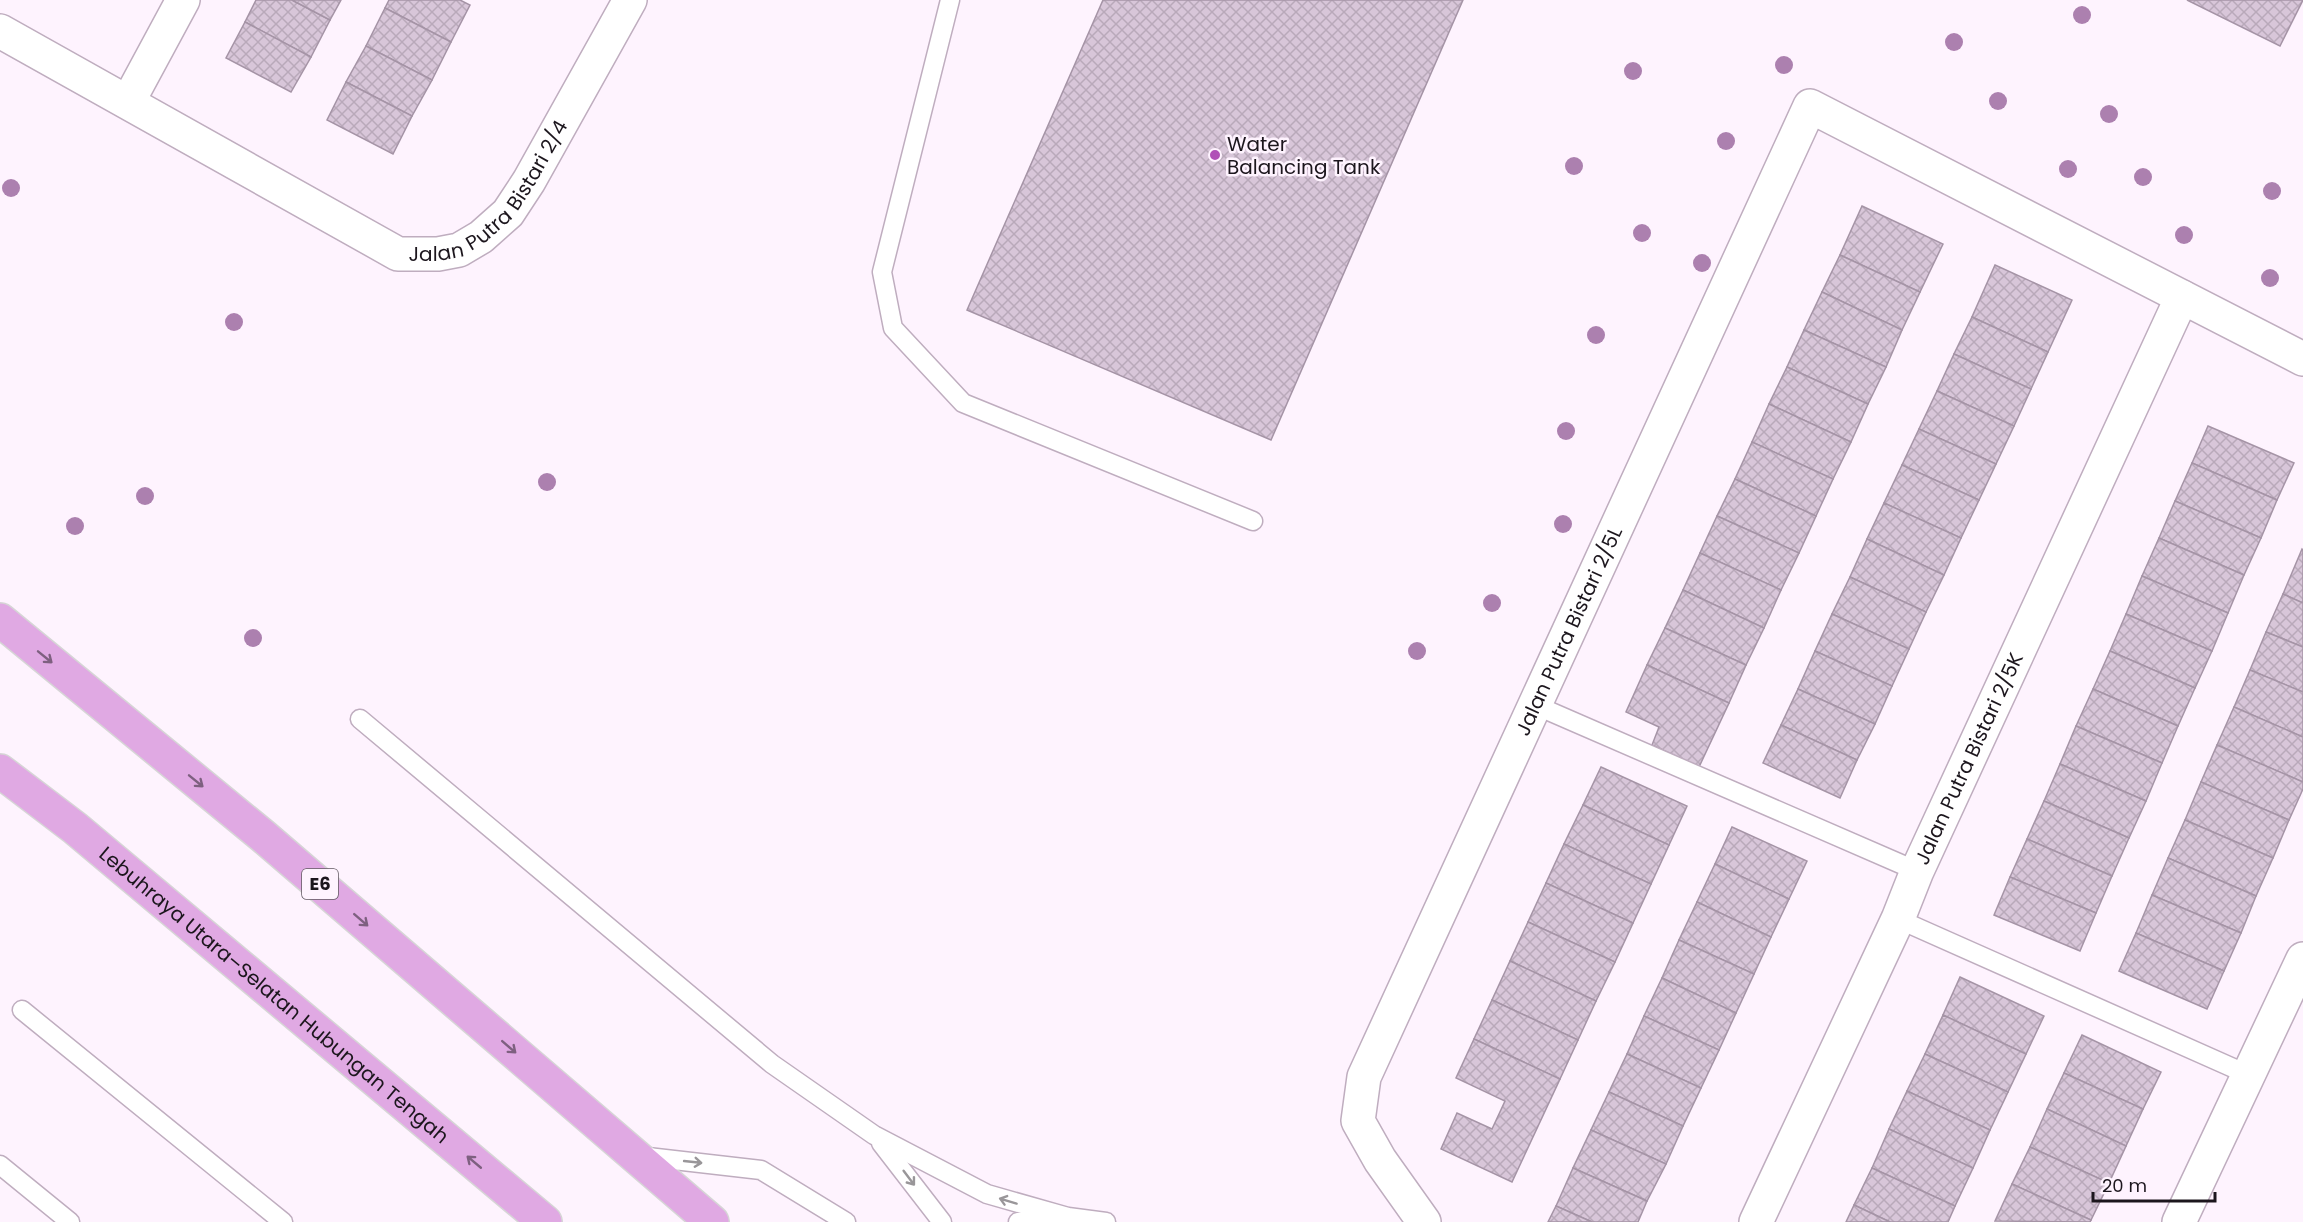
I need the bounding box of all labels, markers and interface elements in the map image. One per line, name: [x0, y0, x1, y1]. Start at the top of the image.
street label: Jalan Putra Bistari 2/4: [408, 115, 574, 268]
place label: Water Balancing Tank: [1227, 130, 1381, 181]
marker: Water Balancing Tank: [1208, 148, 1222, 162]
street label: Jalan Putra Bistari 2/5L: [1509, 522, 1629, 740]
street label: Jalan Putra Bistari 2/5K: [1908, 648, 2030, 869]
one-way arrow: [37, 650, 52, 664]
one-way arrow: [188, 774, 204, 787]
street label: Lebuhraya Utara–Selatan Hubungan Tengah: [93, 840, 455, 1150]
road number: E6: [302, 869, 338, 899]
one-way arrow: [353, 913, 368, 927]
one-way arrow: [501, 1040, 516, 1054]
one-way arrow: [466, 1156, 482, 1169]
one-way arrow: [682, 1157, 702, 1168]
scale bar: [2093, 1165, 2214, 1203]
one-way arrow: [902, 1169, 915, 1185]
text: 20 m: [2102, 1173, 2147, 1198]
one-way arrow: [999, 1195, 1018, 1206]

